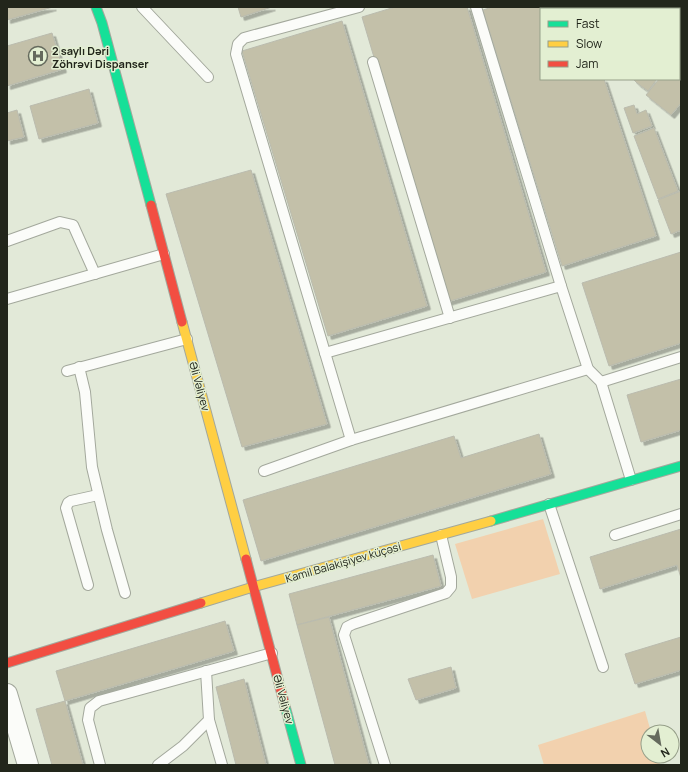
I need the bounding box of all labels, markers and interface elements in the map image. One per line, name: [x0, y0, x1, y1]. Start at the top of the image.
legend: [540, 8, 680, 80]
text: Fast: [576, 15, 600, 32]
text: Slow: [576, 35, 602, 52]
place label: 2 saylı Dəri Zöhrəvi Dispanser: [52, 43, 149, 71]
hospital icon: 2 saylı Dəri Zöhrəvi Dispanser: [27, 45, 49, 67]
text: Jam: [576, 55, 598, 72]
street label: Əli Vəliyev: [186, 360, 214, 413]
street label: Kamil Balakişiyev küçəsi: [284, 538, 402, 586]
street label: Əli Vəliyev: [270, 673, 298, 726]
north arrow: [640, 724, 680, 764]
text: N: [658, 745, 673, 762]

